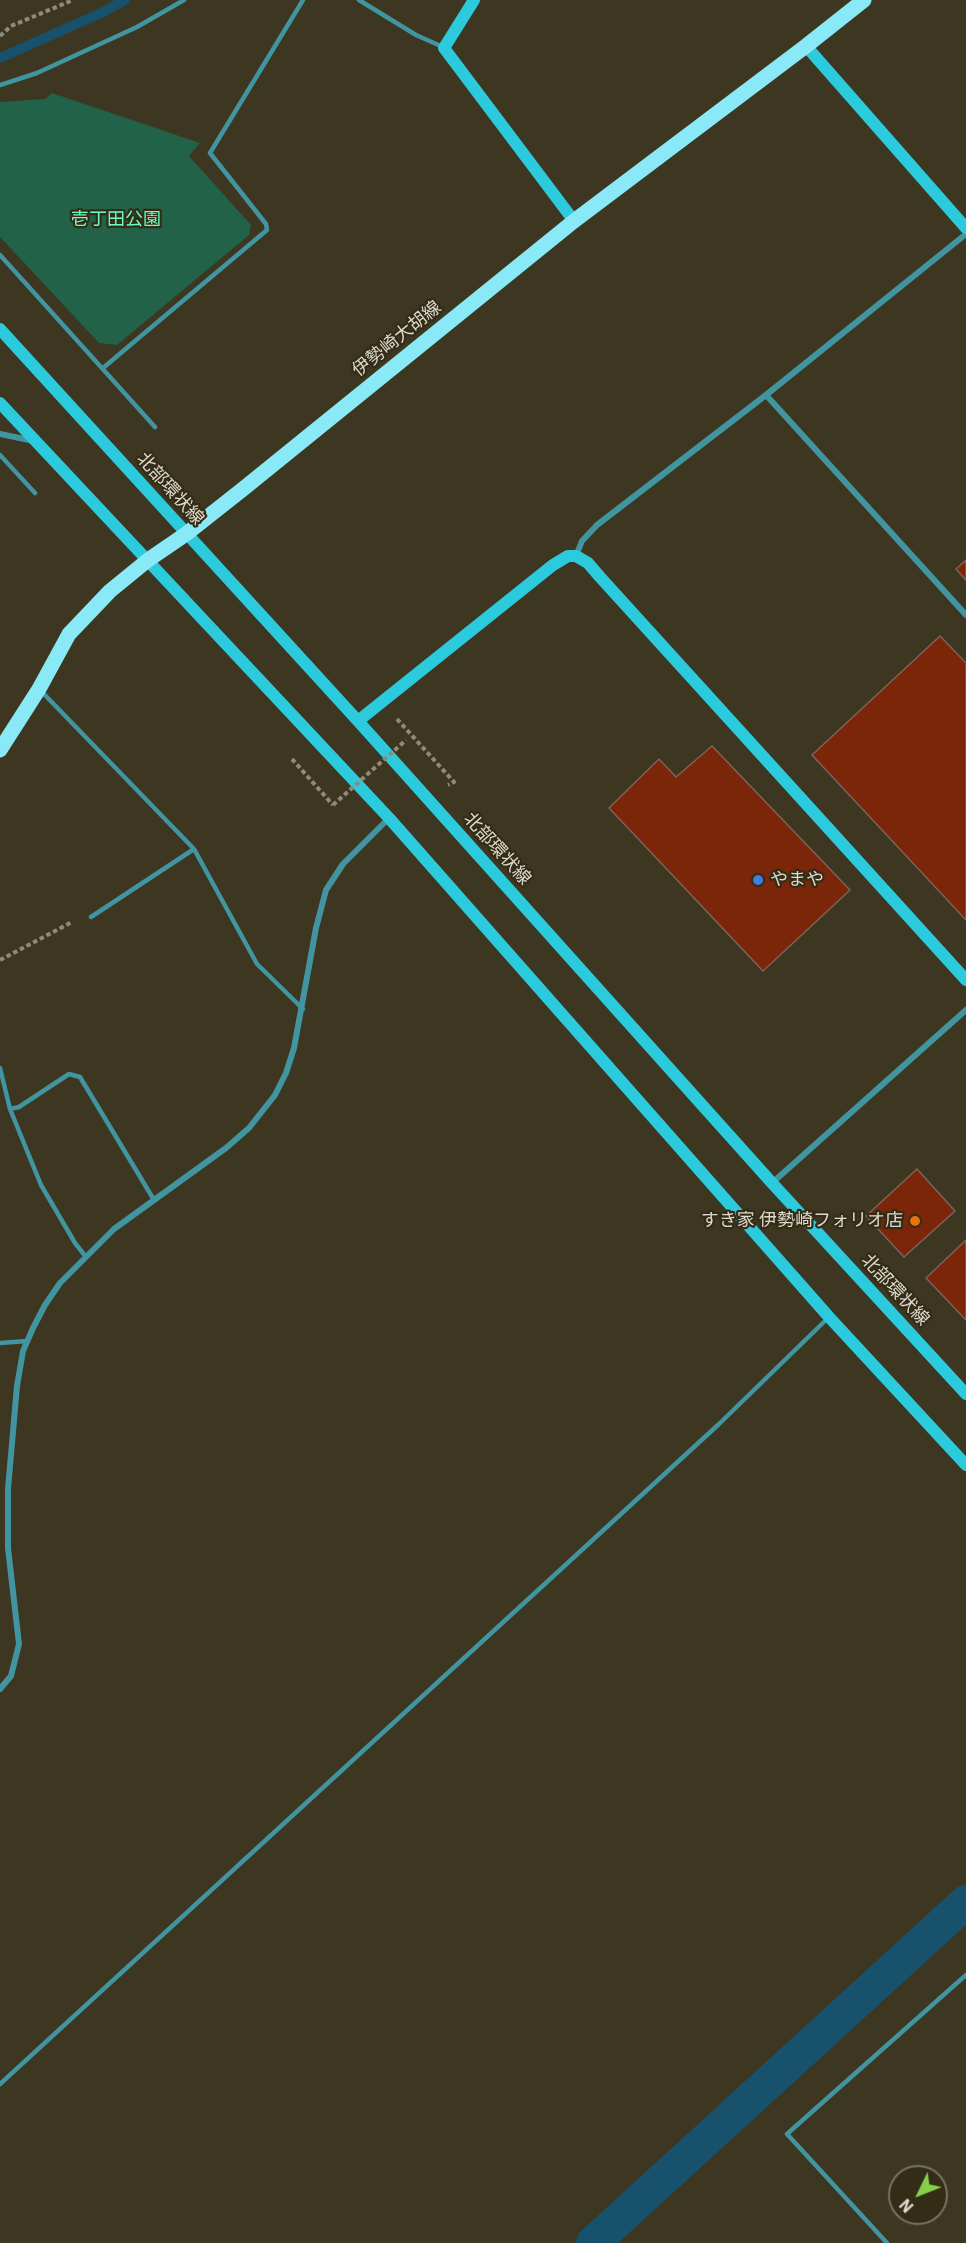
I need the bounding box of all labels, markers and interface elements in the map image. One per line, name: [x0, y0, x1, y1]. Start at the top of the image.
park label: 壱丁田公園: [71, 209, 161, 231]
street label: 伊勢崎大胡線: [348, 297, 446, 381]
street label: 北部環状線: [132, 448, 208, 530]
street label: 北部環状線: [459, 808, 535, 890]
place label: やまや: [770, 869, 824, 891]
marker: やまや: [751, 873, 765, 887]
place label: すき家 伊勢崎フォリオ店: [701, 1210, 903, 1232]
marker: すき家 伊勢崎フォリオ店: [908, 1214, 922, 1228]
street label: 北部環状線: [856, 1250, 934, 1330]
north arrow: [888, 2165, 948, 2225]
text: N: [895, 2195, 918, 2217]

